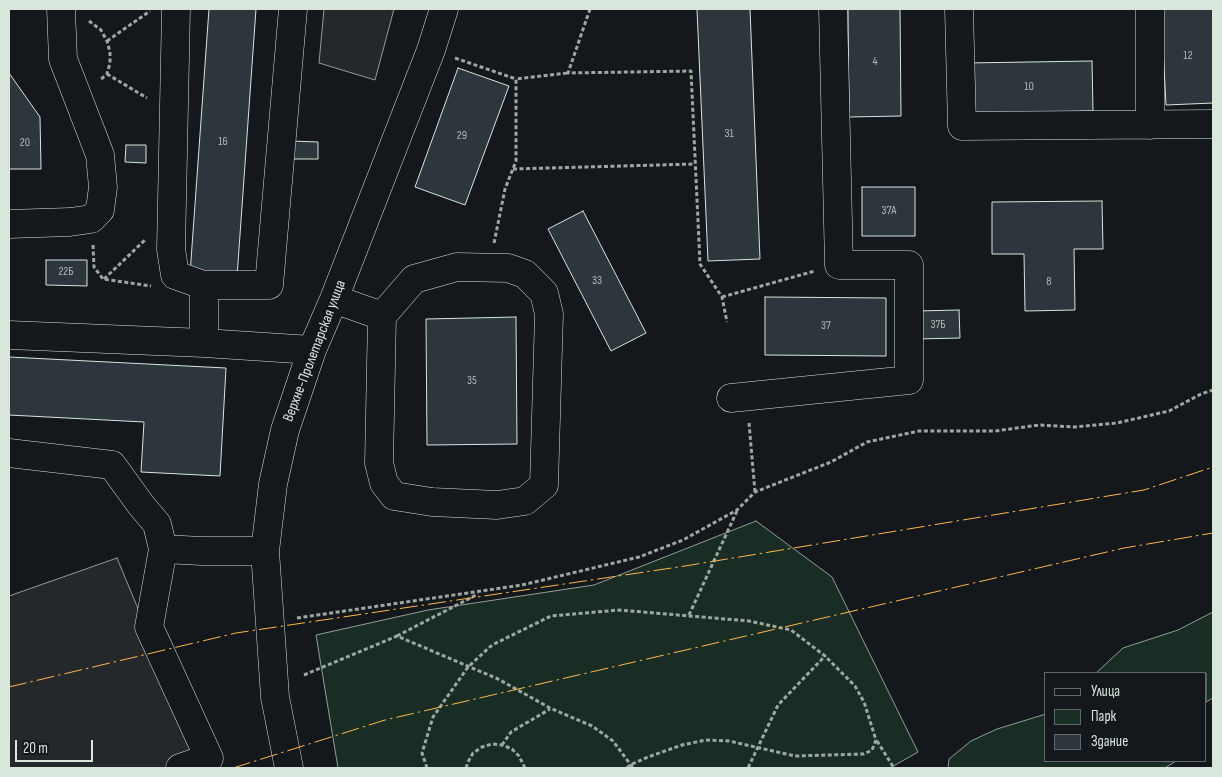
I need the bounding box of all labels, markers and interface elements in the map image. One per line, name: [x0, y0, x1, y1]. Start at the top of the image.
house number: 12: [1183, 49, 1193, 63]
house number: 4: [872, 55, 878, 69]
house number: 10: [1024, 80, 1034, 94]
house number: 31: [724, 127, 734, 141]
house number: 29: [457, 129, 467, 143]
house number: 16: [218, 135, 228, 149]
house number: 20: [20, 136, 30, 150]
house number: 37А: [882, 204, 896, 218]
house number: 22Б: [58, 265, 74, 279]
house number: 33: [592, 274, 602, 288]
house number: 8: [1046, 275, 1052, 289]
street label: Верхне-Пролетарская улица: [280, 278, 350, 424]
house number: 37Б: [930, 318, 946, 332]
house number: 37: [821, 319, 831, 333]
house number: 35: [467, 374, 477, 388]
legend: [1044, 672, 1207, 762]
text: Улица: [1091, 682, 1120, 701]
text: Парк: [1091, 707, 1116, 726]
scale bar: [18, 730, 95, 762]
text: Здание: [1091, 732, 1128, 751]
text: 20 m: [23, 739, 48, 758]

